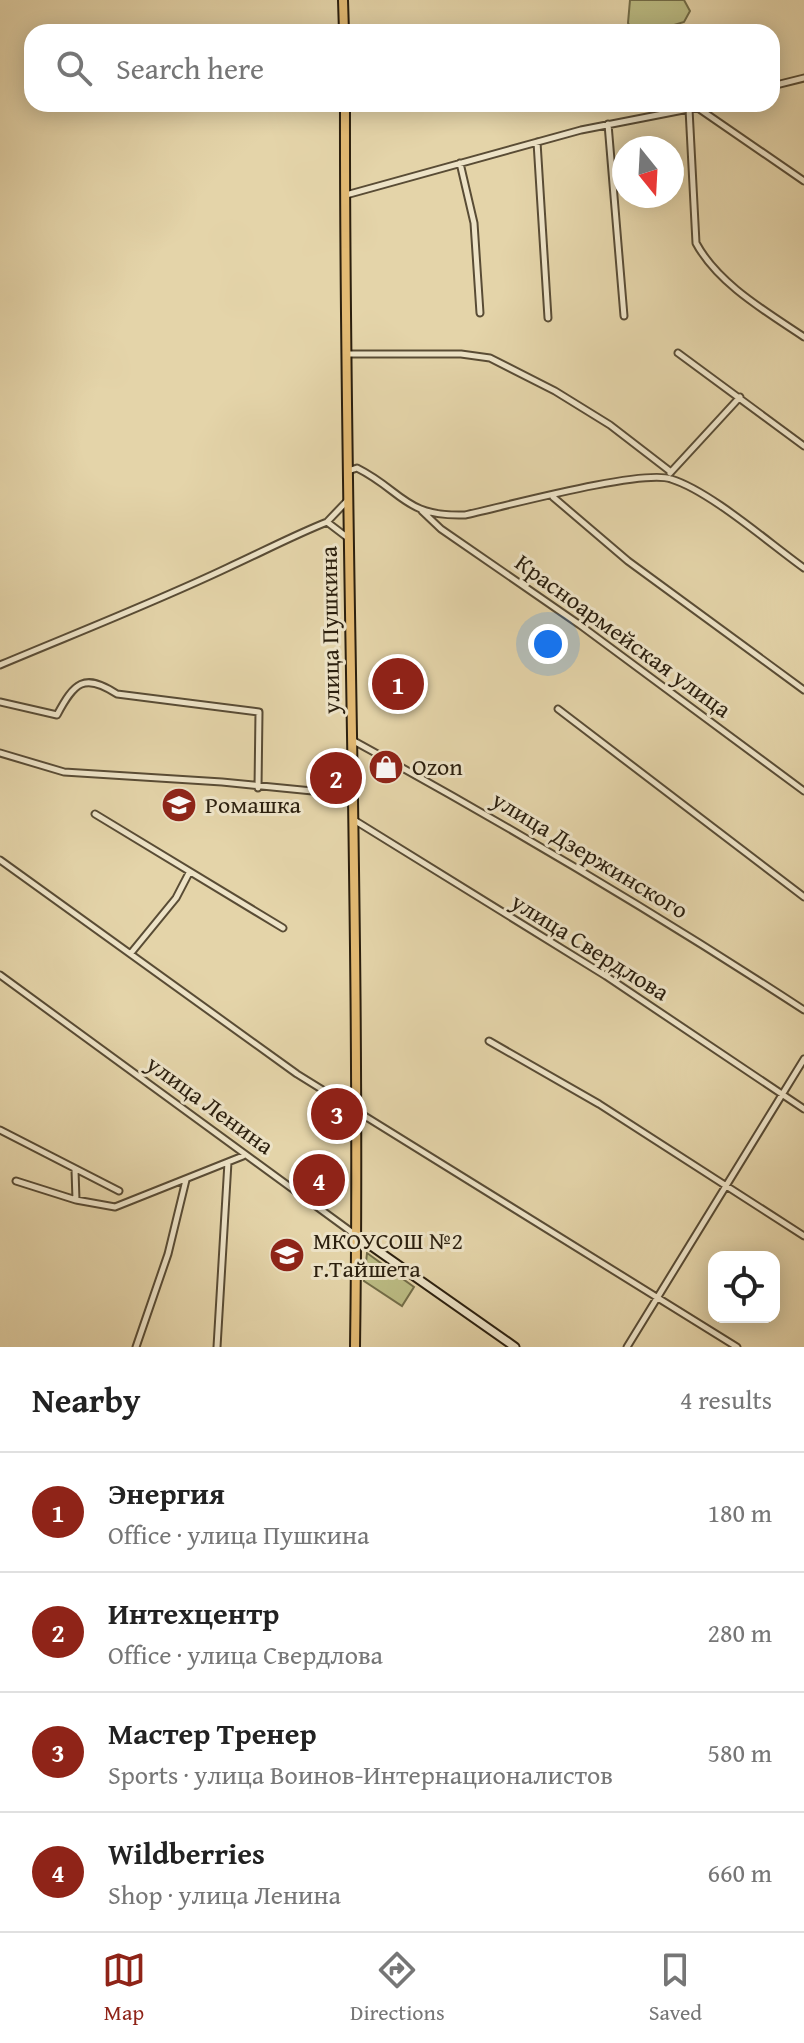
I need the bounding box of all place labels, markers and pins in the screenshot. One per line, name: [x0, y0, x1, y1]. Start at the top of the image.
pin: 1: [372, 654, 424, 714]
pin: 2: [310, 748, 362, 808]
shop icon: Ozon: [367, 748, 405, 786]
place label: Ozon: [412, 749, 463, 784]
school or university icon: Ромашка: [160, 786, 198, 824]
place label: Ромашка: [205, 787, 301, 822]
pin: 3: [311, 1084, 363, 1144]
pin: 4: [293, 1150, 345, 1210]
place label: МКОУСОШ №2 г.Тайшета: [313, 1223, 463, 1286]
school or university icon: МКОУСОШ №2 г.Тайшета: [268, 1236, 306, 1274]

